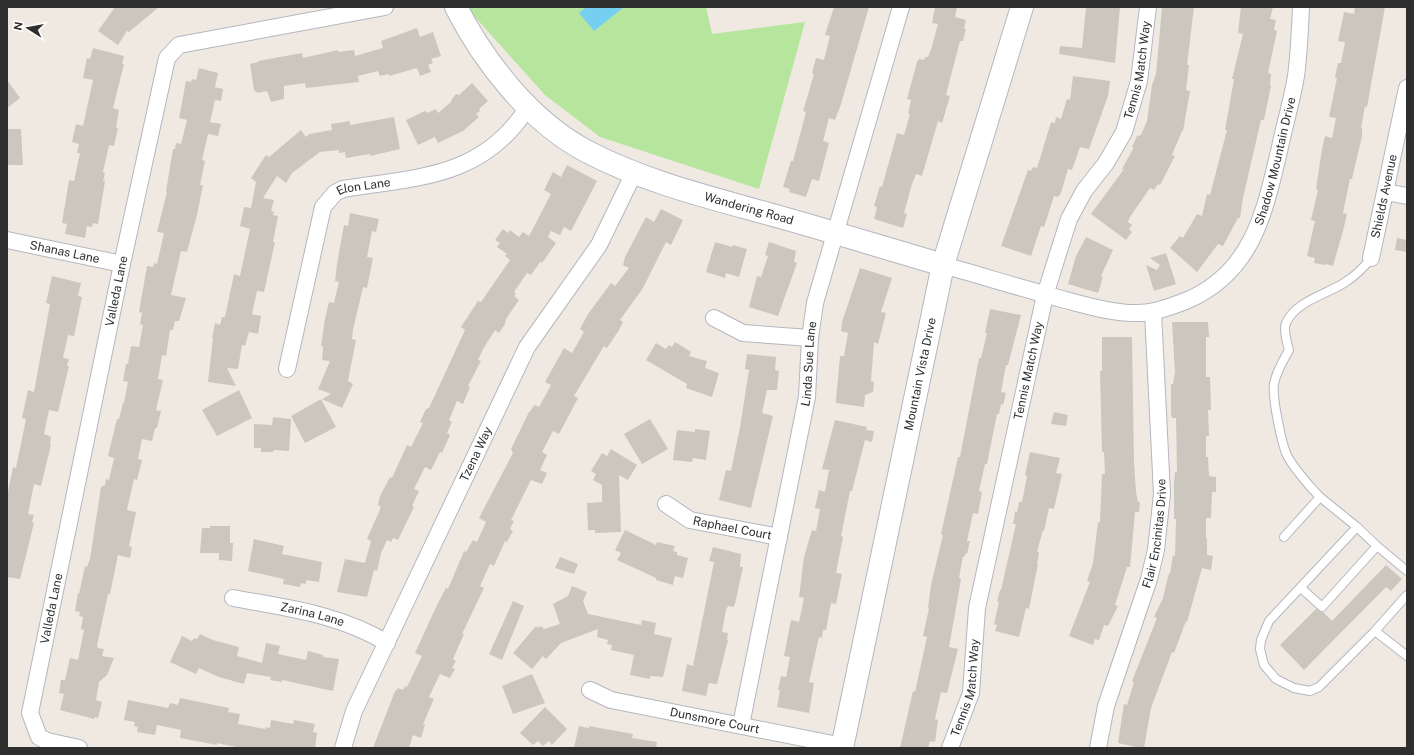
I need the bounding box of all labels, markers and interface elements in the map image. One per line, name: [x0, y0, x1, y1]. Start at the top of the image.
north arrow: [8, 8, 48, 48]
street label: Tennis Match Way: [1121, 19, 1153, 121]
text: N: [11, 21, 25, 31]
street label: Shadow Mountain Drive: [1252, 96, 1299, 227]
street label: Shields Avenue: [1368, 153, 1400, 240]
street label: Elon Lane: [334, 175, 392, 198]
street label: Wandering Road: [703, 189, 795, 228]
street label: Shanas Lane: [28, 238, 101, 266]
street label: Valleda Lane: [102, 254, 131, 328]
street label: Mountain Vista Drive: [902, 316, 939, 432]
street label: Linda Sue Lane: [798, 320, 819, 408]
street label: Tennis Match Way: [1011, 320, 1046, 421]
street label: Tzena Way: [457, 424, 495, 484]
street label: Flair Encinitas Drive: [1139, 478, 1169, 590]
street label: Raphael Court: [692, 514, 773, 543]
street label: Valleda Lane: [37, 572, 66, 645]
street label: Zarina Lane: [279, 600, 346, 629]
street label: Tennis Match Way: [948, 638, 982, 738]
street label: Dunsmore Court: [669, 705, 761, 736]

